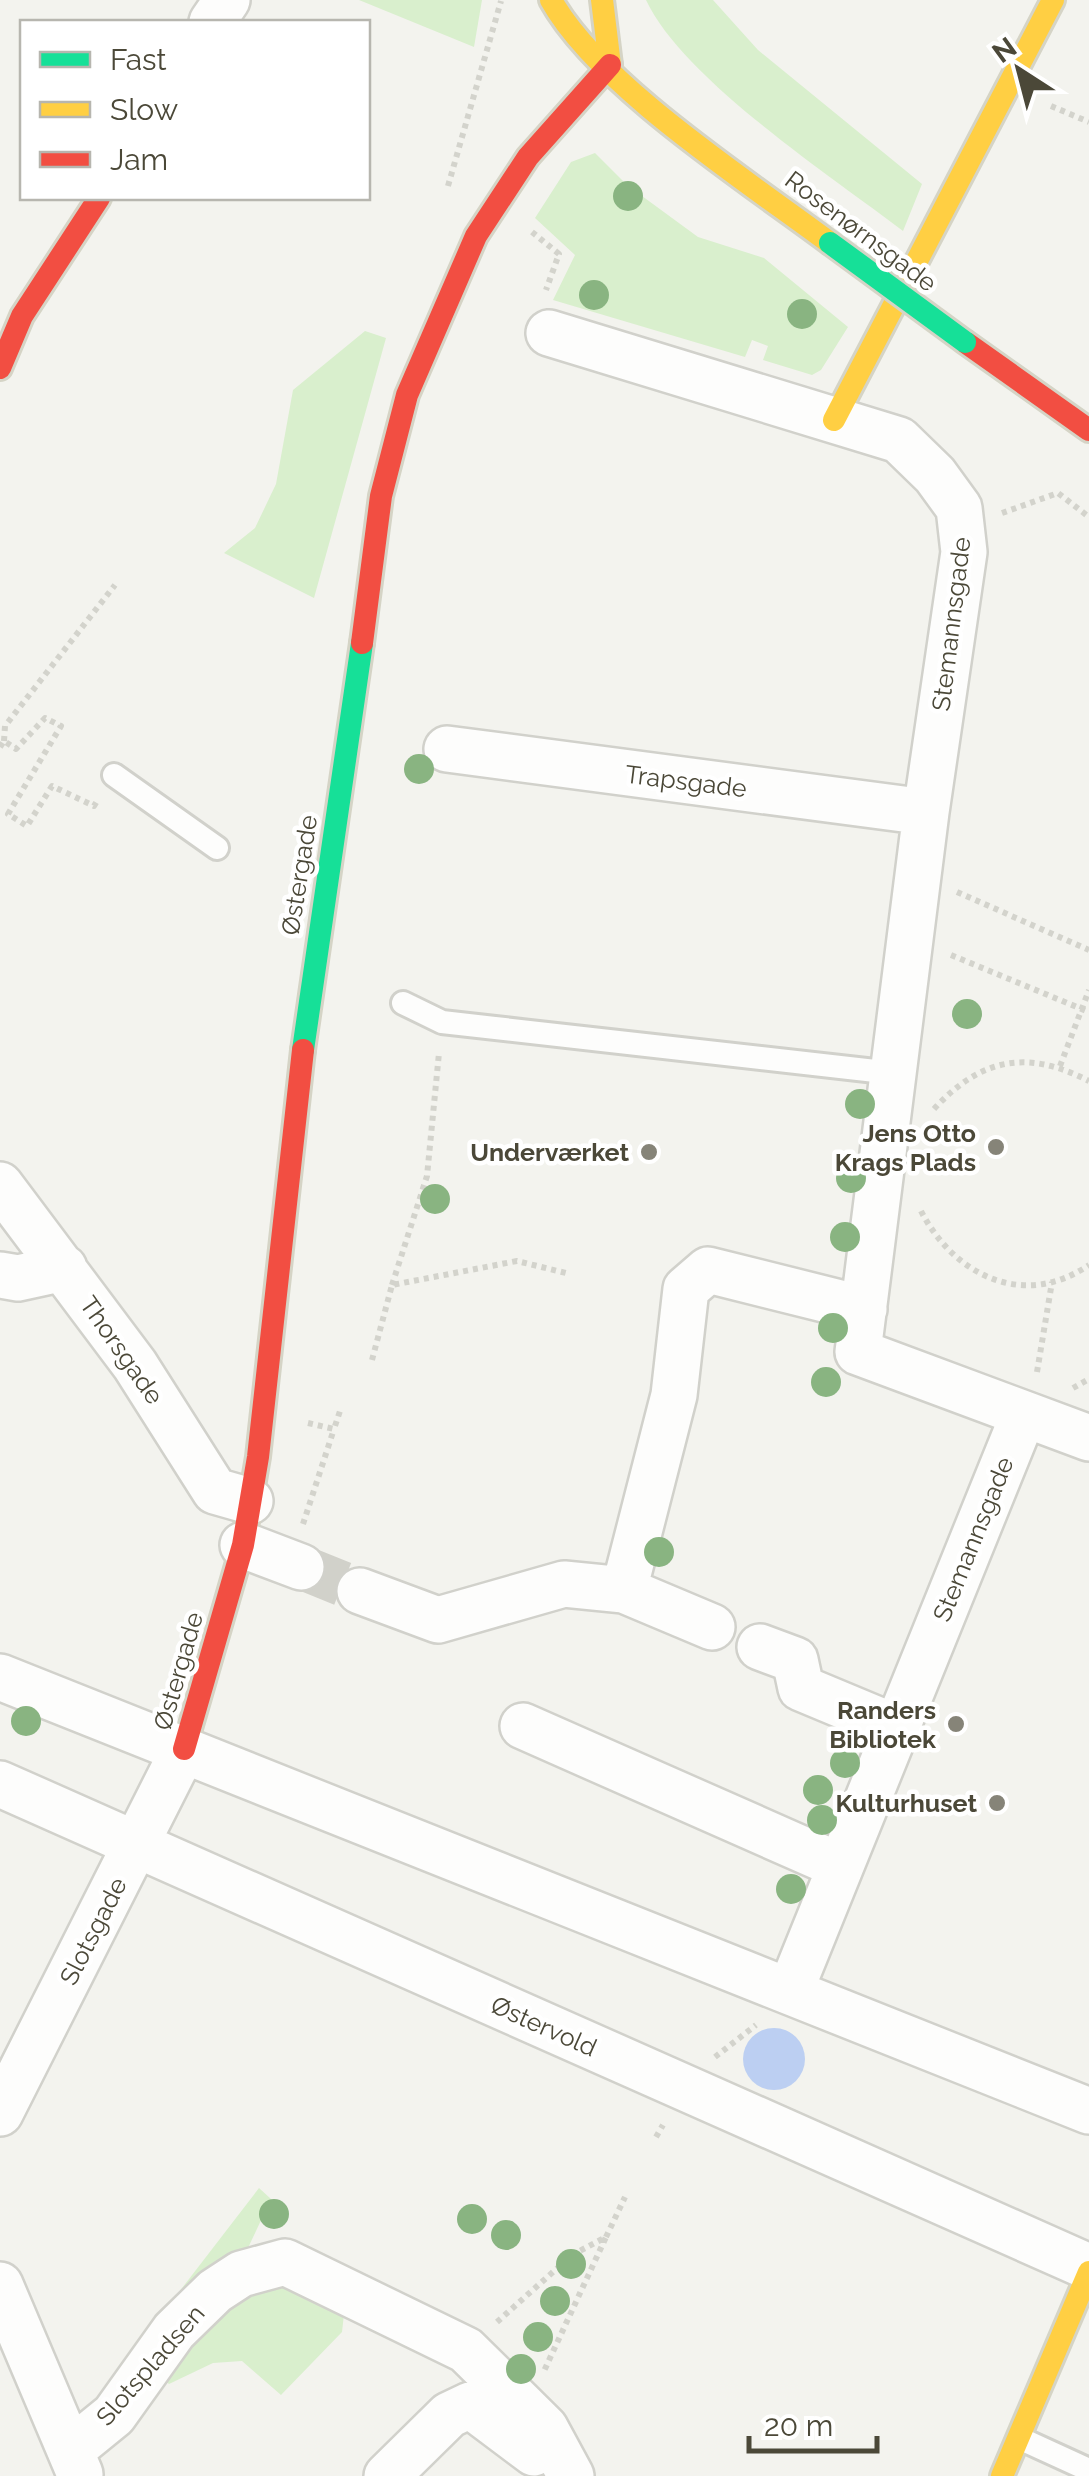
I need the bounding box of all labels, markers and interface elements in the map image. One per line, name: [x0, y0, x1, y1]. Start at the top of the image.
legend: [20, 20, 370, 200]
north arrow: [969, 20, 1069, 120]
text: N: [986, 31, 1023, 70]
text: Fast: [110, 42, 167, 77]
text: Slow: [110, 92, 178, 127]
text: Jam: [110, 142, 168, 177]
street label: Rosenørnsgade: [779, 164, 943, 298]
street label: Stemannsgade: [925, 535, 977, 713]
street label: Trapsgade: [624, 759, 748, 803]
street label: Østergade: [275, 813, 323, 937]
place label: Jens Otto Krags Plads: [835, 1118, 976, 1177]
marker: Jens Otto Krags Plads: [985, 1136, 1007, 1158]
place label: Underværket: [470, 1137, 629, 1167]
marker: Underværket: [638, 1141, 660, 1163]
street label: Thorsgade: [74, 1290, 170, 1410]
street label: Stemannsgade: [926, 1452, 1020, 1626]
street label: Østergade: [147, 1609, 209, 1733]
place label: Randers Bibliotek: [829, 1695, 937, 1754]
marker: Randers Bibliotek: [945, 1713, 967, 1735]
place label: Kulturhuset: [835, 1788, 977, 1818]
marker: Kulturhuset: [986, 1792, 1008, 1814]
street label: Slotsgade: [53, 1872, 133, 1990]
street label: Østervold: [486, 1989, 602, 2063]
street label: Slotspladsen: [90, 2299, 210, 2431]
scale bar: [749, 2391, 876, 2453]
text: 20 m: [764, 2408, 833, 2443]

